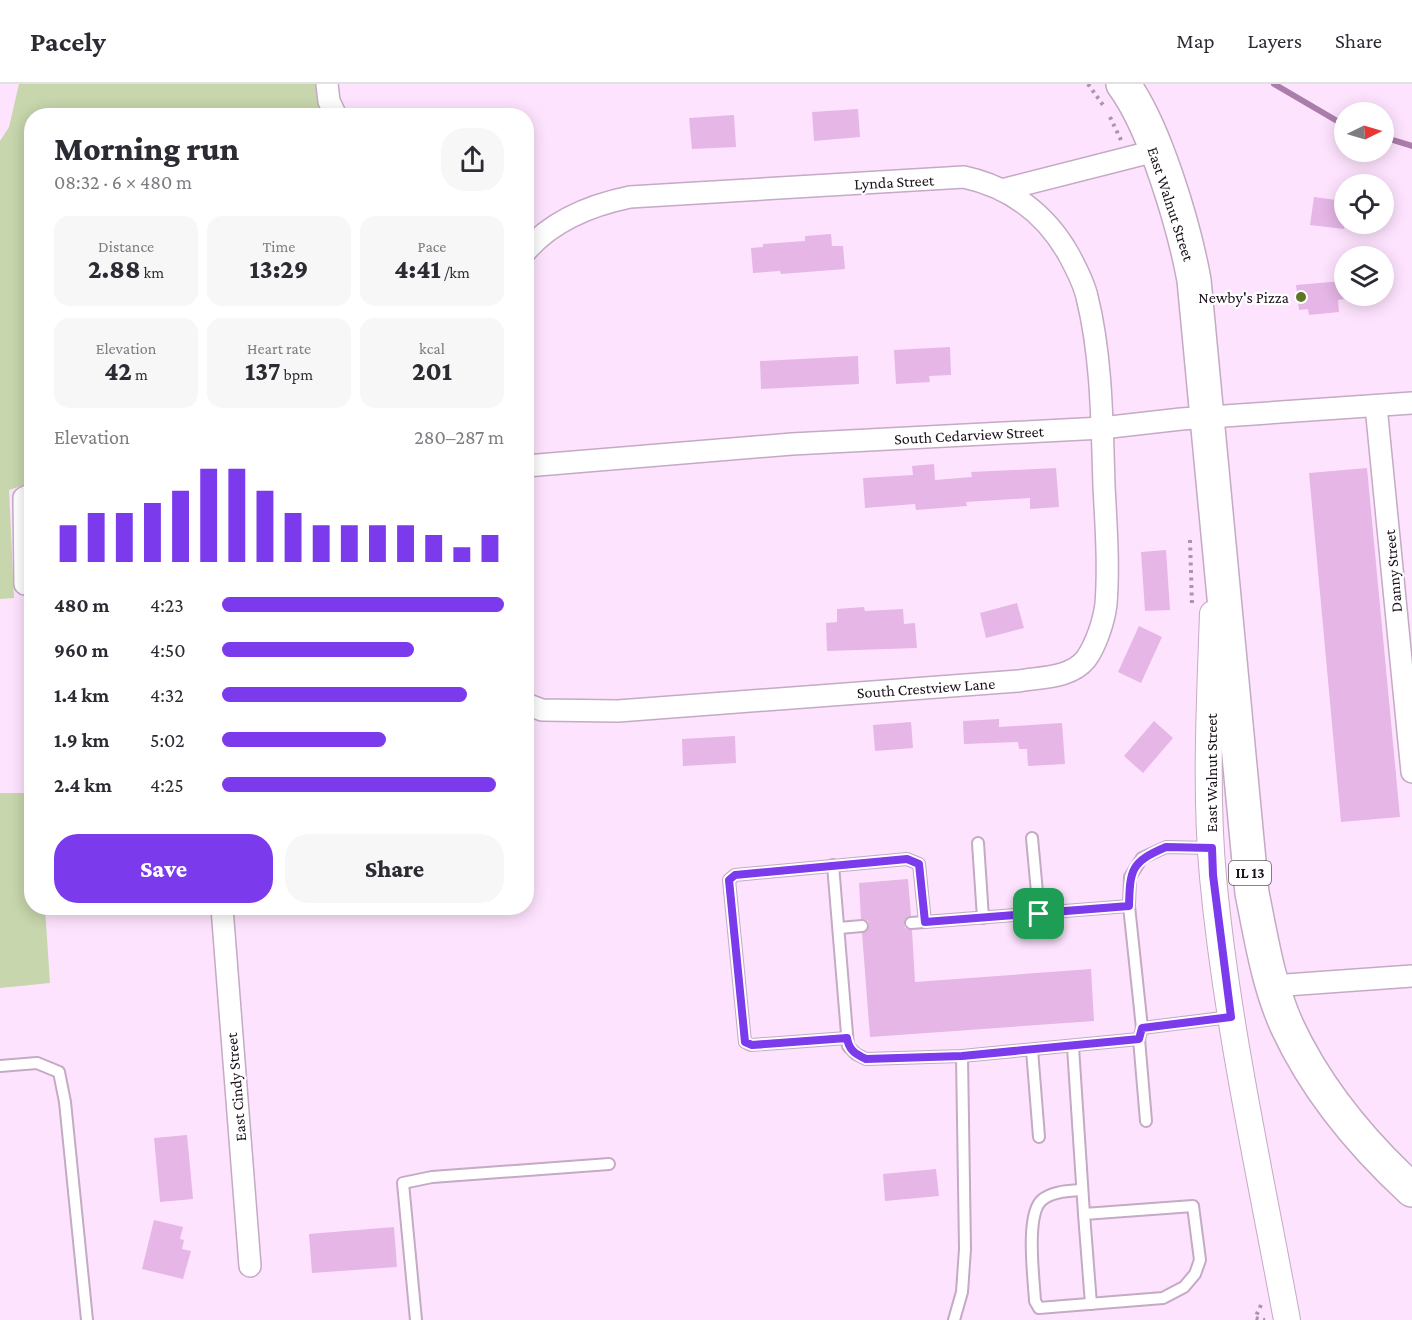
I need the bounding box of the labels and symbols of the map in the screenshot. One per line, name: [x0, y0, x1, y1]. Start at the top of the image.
north arrow: [1334, 102, 1394, 162]
street label: East Walnut Street: [1145, 145, 1198, 264]
street label: Lynda Street: [854, 171, 935, 194]
place label: Newby's Pizza: [1198, 289, 1290, 307]
marker: Newby's Pizza: [1294, 290, 1308, 304]
street label: South Cedarview Street: [894, 423, 1045, 447]
street label: Danny Street: [1381, 528, 1406, 613]
street label: South Crestview Lane: [856, 675, 996, 701]
street label: East Walnut Street: [1203, 713, 1220, 833]
road number: IL 13: [1229, 861, 1271, 885]
pin: [1013, 888, 1064, 939]
street label: East Cindy Street: [223, 1031, 250, 1142]

